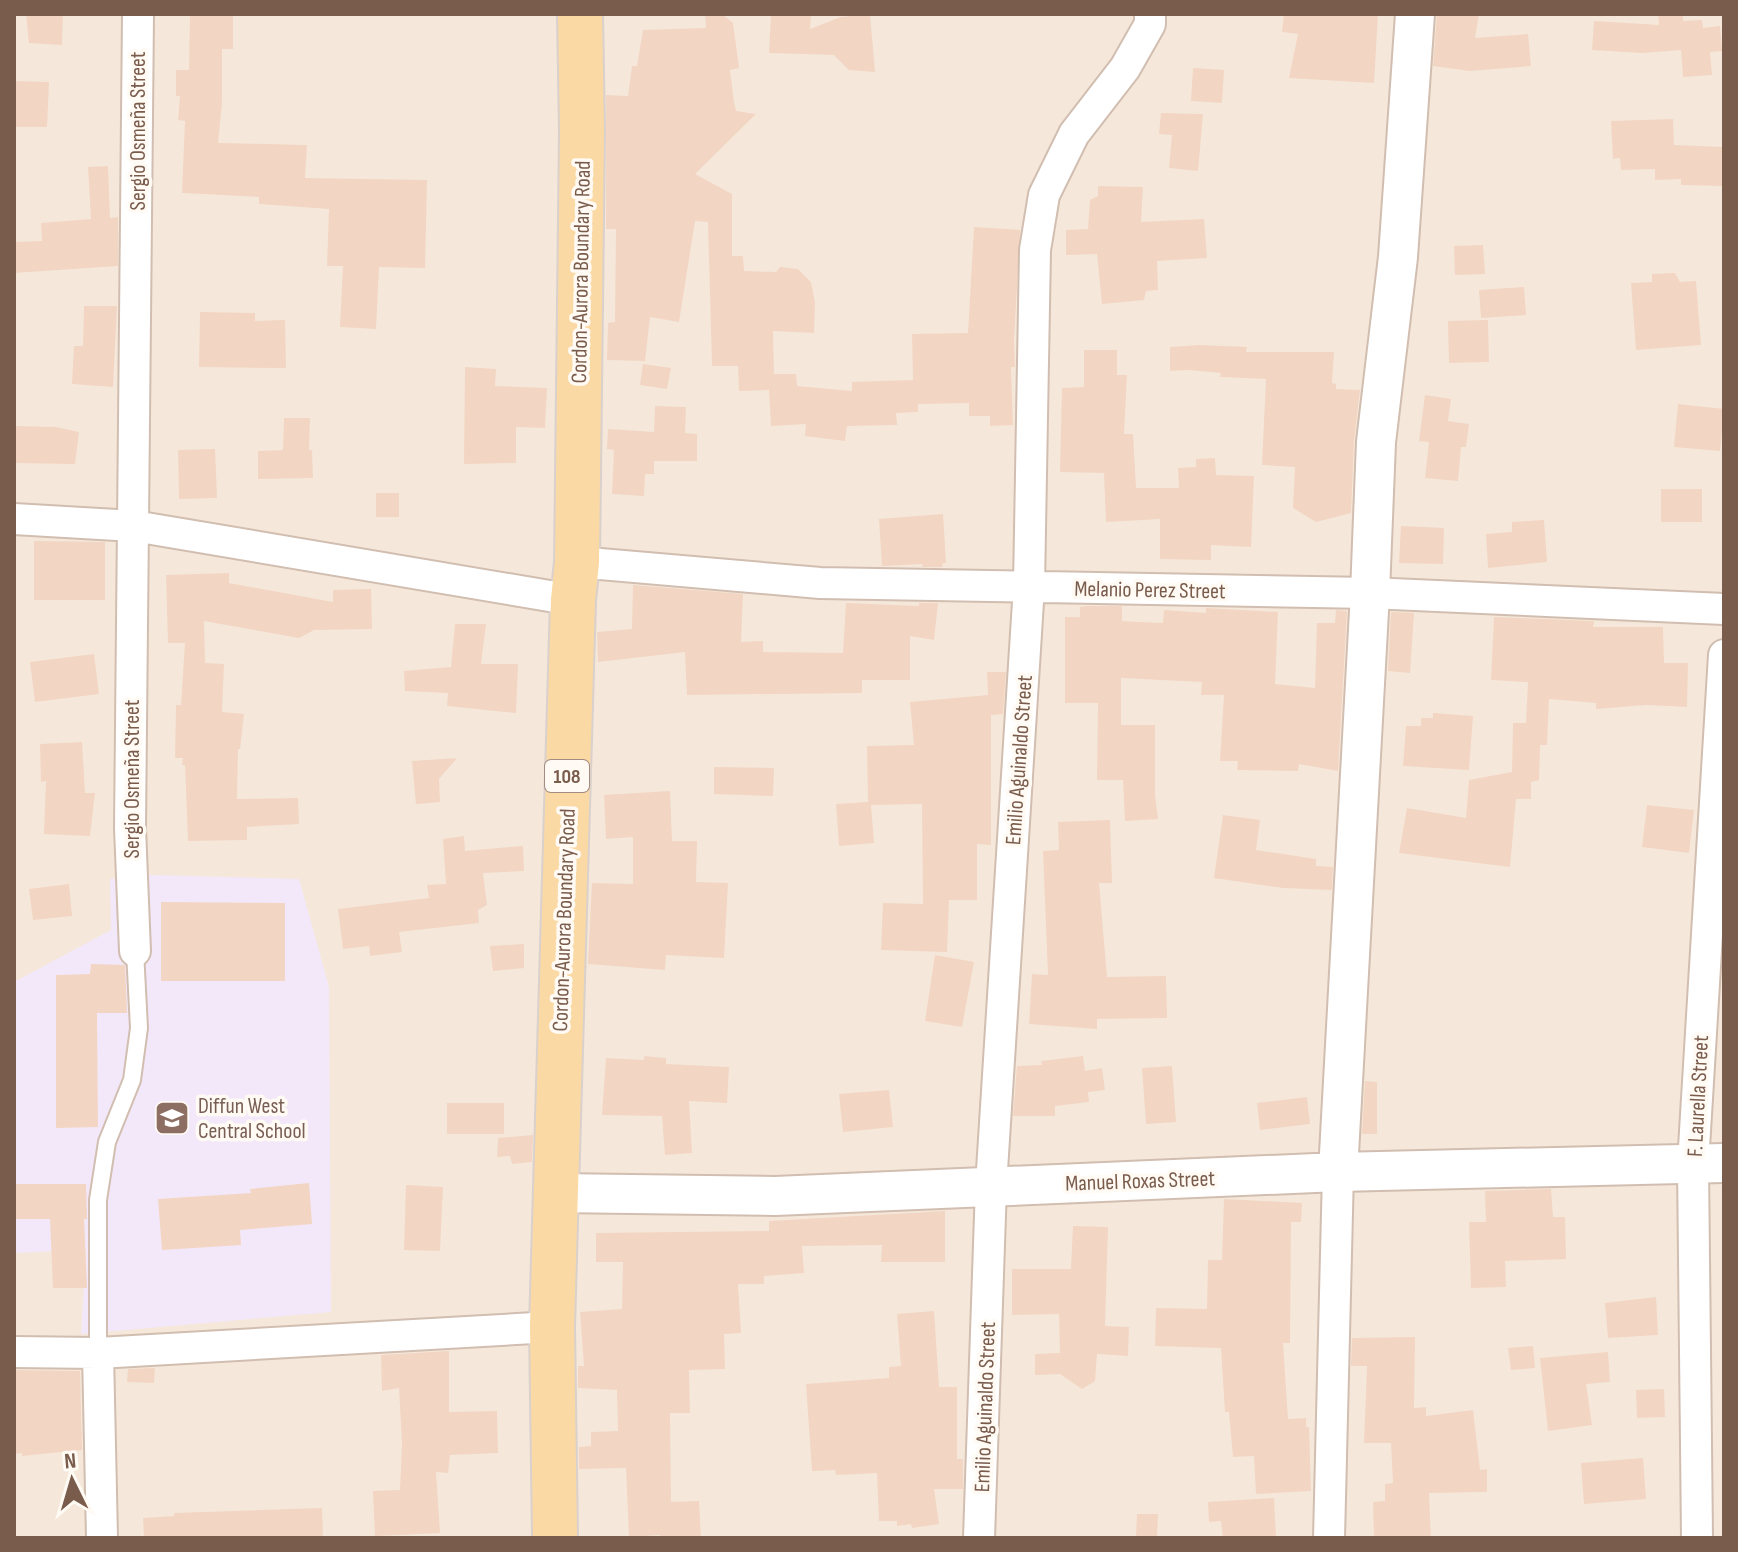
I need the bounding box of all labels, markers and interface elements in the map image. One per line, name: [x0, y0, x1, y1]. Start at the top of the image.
street label: Sergio Osmeña Street: [125, 51, 152, 211]
street label: Cordon-Aurora Boundary Road: [566, 160, 597, 384]
street label: Melanio Perez Street: [1074, 576, 1226, 605]
street label: Emilio Aguinaldo Street: [1000, 674, 1039, 846]
street label: Sergio Osmeña Street: [119, 699, 146, 859]
road number: 108: [545, 760, 589, 792]
street label: Cordon-Aurora Boundary Road: [547, 808, 582, 1032]
street label: F. Laurella Street: [1682, 1034, 1715, 1158]
place label: Diffun West Central School: [198, 1093, 306, 1145]
school or university icon: Diffun West Central School: [153, 1099, 191, 1137]
street label: Manuel Roxas Street: [1065, 1165, 1216, 1198]
street label: Emilio Aguinaldo Street: [969, 1321, 1002, 1493]
north arrow: [32, 1440, 112, 1520]
text: N: [63, 1448, 77, 1476]

